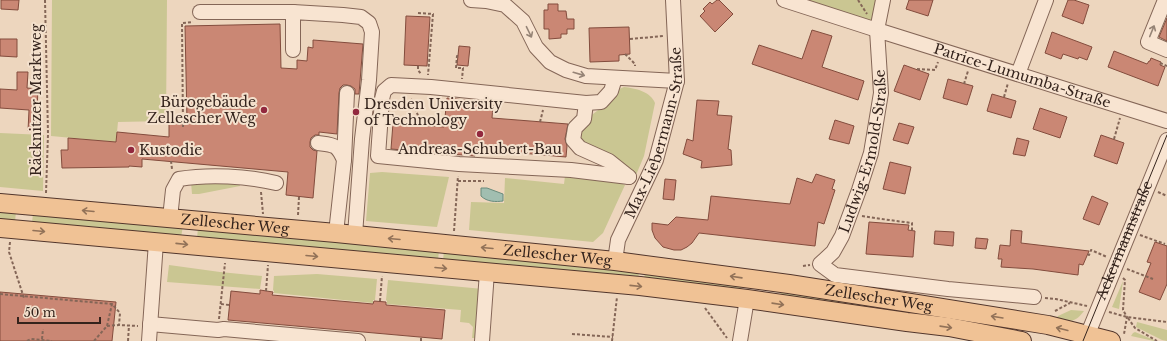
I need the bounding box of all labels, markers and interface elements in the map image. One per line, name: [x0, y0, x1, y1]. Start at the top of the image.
street label: Räcknitzer Marktweg: [27, 23, 45, 176]
one-way arrow: [1149, 25, 1157, 37]
one-way arrow: [526, 26, 533, 38]
street label: Patrice-Lumumba-Straße: [931, 39, 1113, 112]
street label: Max-Liebermann-Straße: [621, 46, 686, 221]
street label: Ludwig-Ermold-Straße: [835, 69, 890, 235]
one-way arrow: [572, 71, 585, 78]
place label: Bürogebäude Zellescher Weg: [147, 93, 257, 127]
place label: Dresden University of Technology: [364, 95, 503, 129]
marker: Bürogebäude Zellescher Weg: [259, 105, 269, 115]
marker: Dresden University of Technology: [351, 107, 361, 117]
marker: Andreas-Schubert-Bau: [475, 129, 485, 139]
place label: Andreas-Schubert-Bau: [397, 140, 563, 158]
place label: Kustodie: [139, 141, 202, 159]
marker: Kustodie: [126, 145, 136, 155]
street label: Ackermannstraße: [1092, 178, 1156, 303]
one-way arrow: [82, 207, 95, 214]
street label: Zellescher Weg: [180, 210, 291, 238]
one-way arrow: [32, 227, 45, 235]
one-way arrow: [388, 235, 401, 243]
one-way arrow: [175, 240, 188, 248]
street label: Zellescher Weg: [502, 241, 613, 270]
one-way arrow: [481, 244, 494, 251]
one-way arrow: [305, 252, 318, 260]
one-way arrow: [434, 264, 447, 271]
one-way arrow: [730, 273, 743, 281]
street label: Zellescher Weg: [823, 281, 935, 315]
one-way arrow: [629, 282, 642, 289]
scale bar: [18, 299, 100, 325]
one-way arrow: [771, 300, 784, 308]
text: 50 m: [24, 305, 56, 320]
one-way arrow: [991, 313, 1004, 321]
one-way arrow: [939, 323, 952, 331]
one-way arrow: [1056, 324, 1069, 332]

